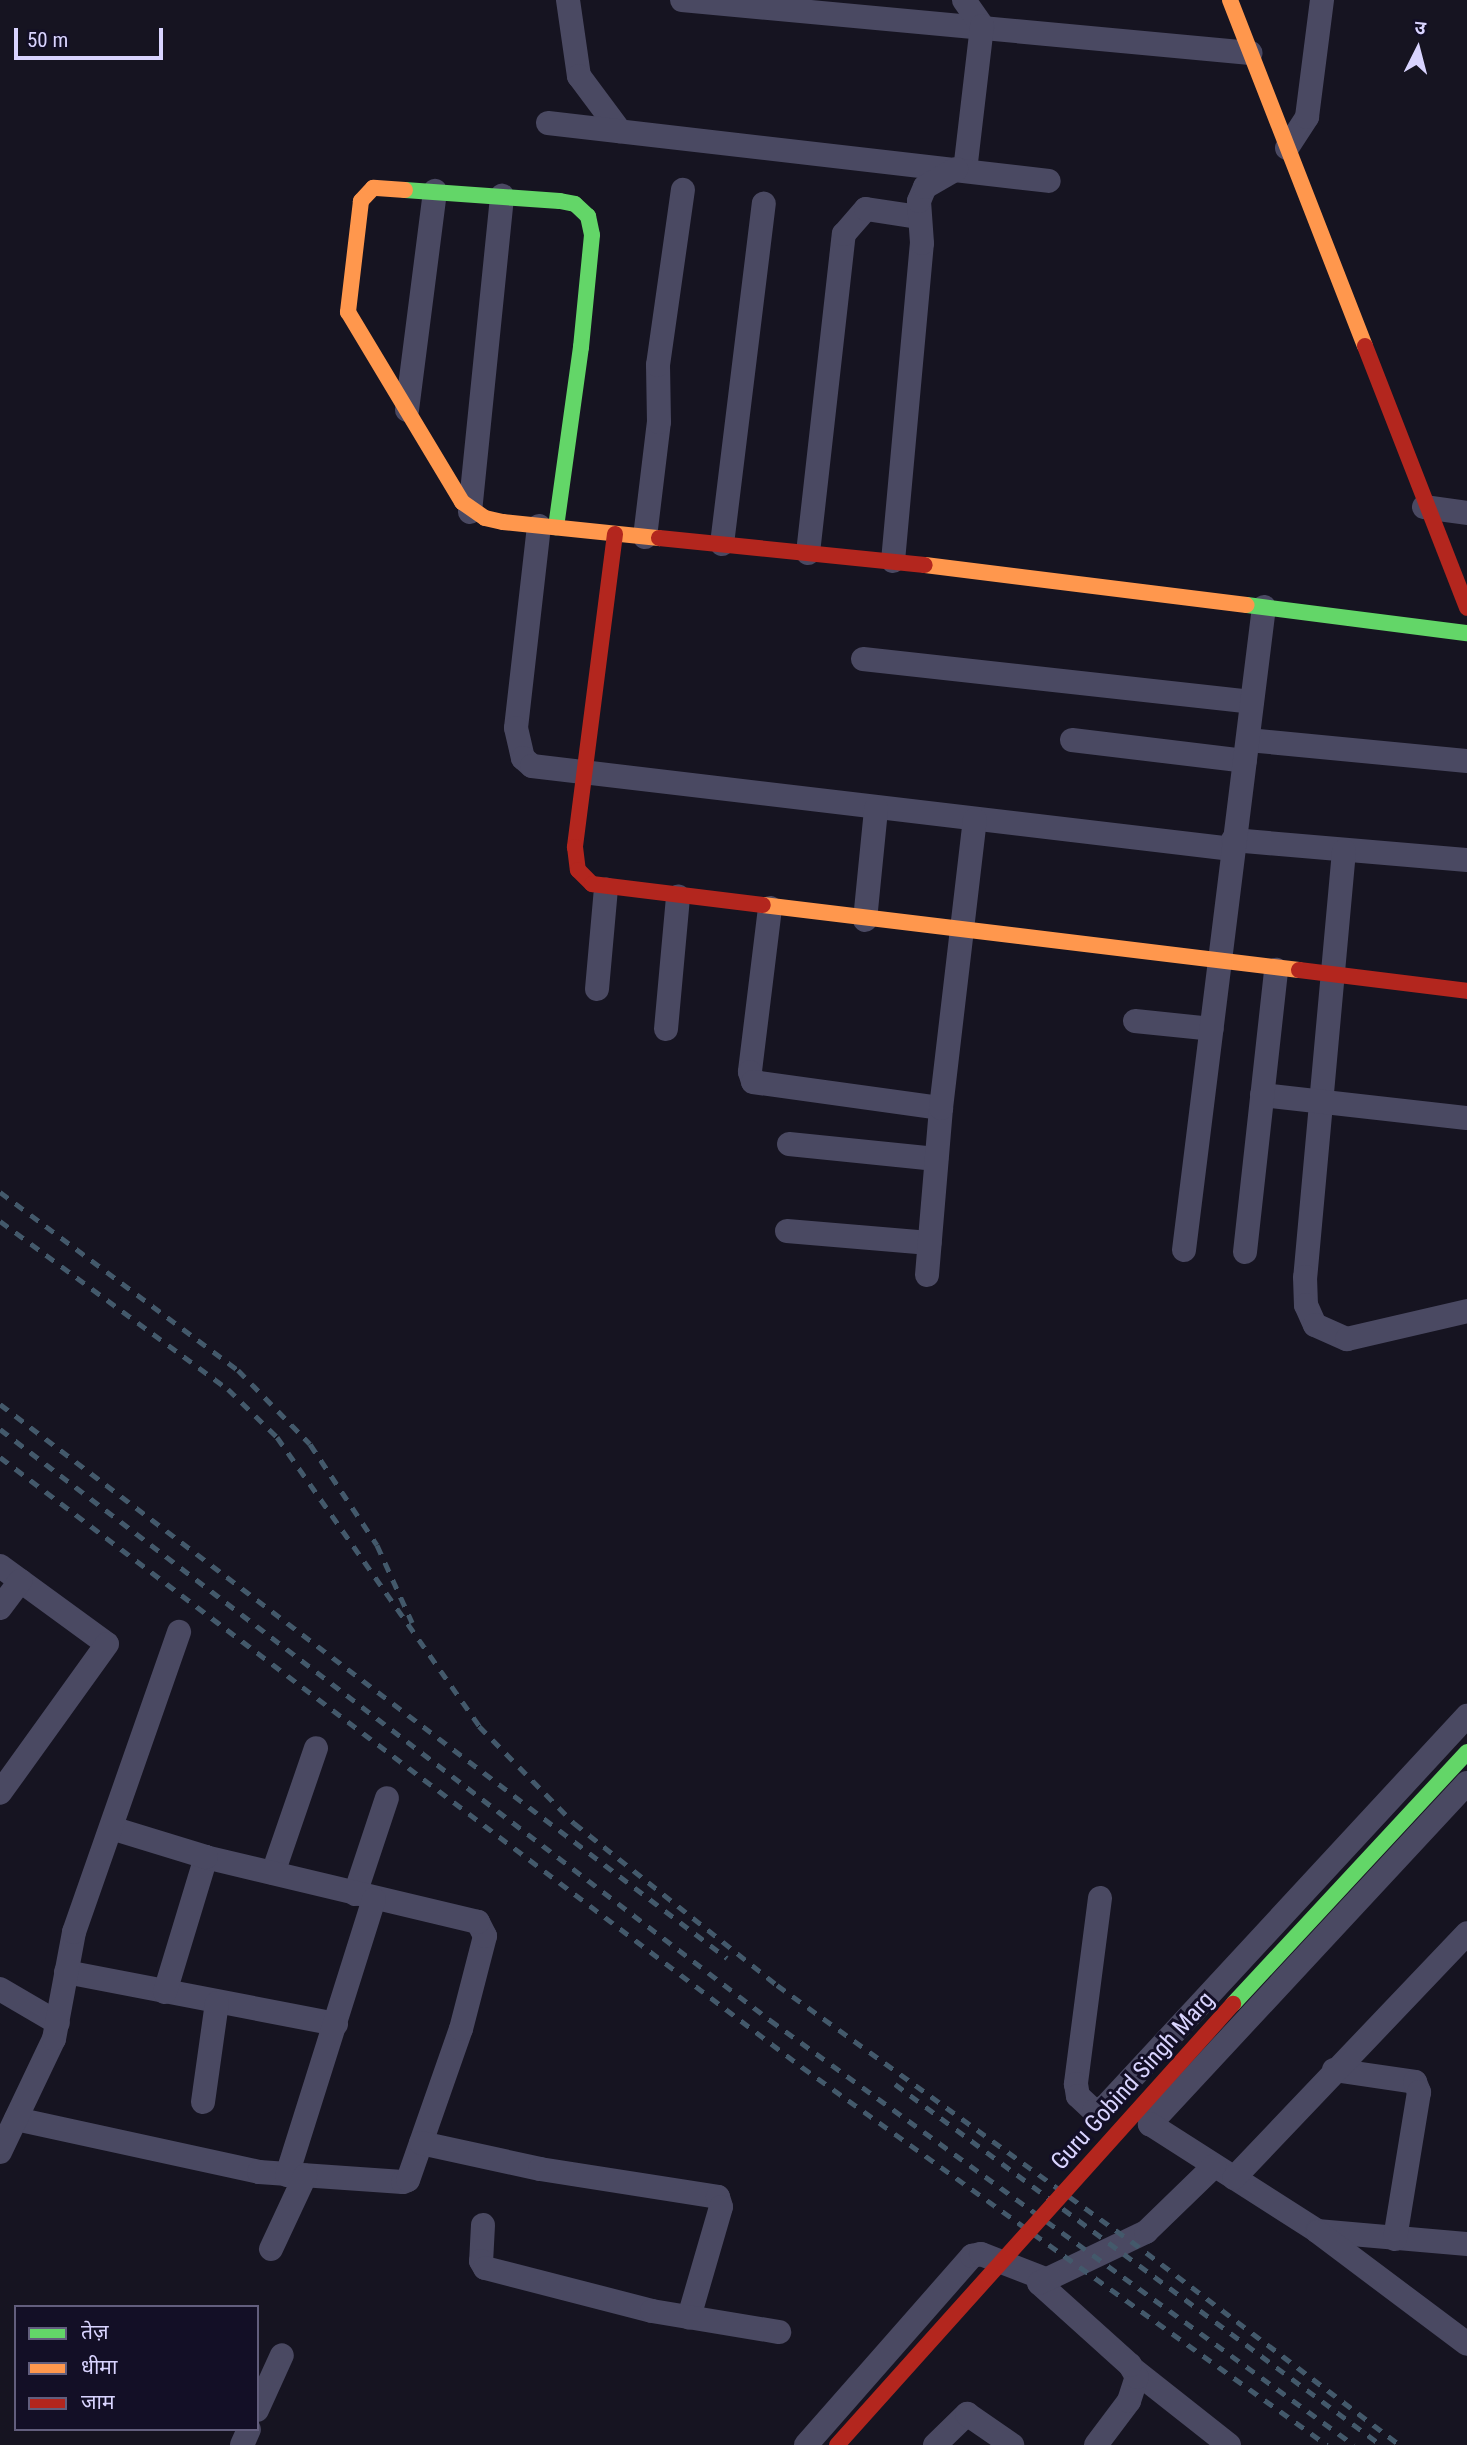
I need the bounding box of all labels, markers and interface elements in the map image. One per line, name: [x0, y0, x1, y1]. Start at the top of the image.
scale bar: [18, 14, 166, 58]
north arrow: [1383, 14, 1453, 84]
text: उ: [1414, 16, 1427, 40]
text: 50 m: [27, 28, 68, 52]
street label: Guru Gobind Singh Marg: [1045, 1986, 1221, 2176]
legend: [14, 2305, 259, 2431]
text: तेज़: [81, 2320, 109, 2344]
text: धीमा: [81, 2355, 117, 2379]
text: जाम: [81, 2390, 115, 2414]

